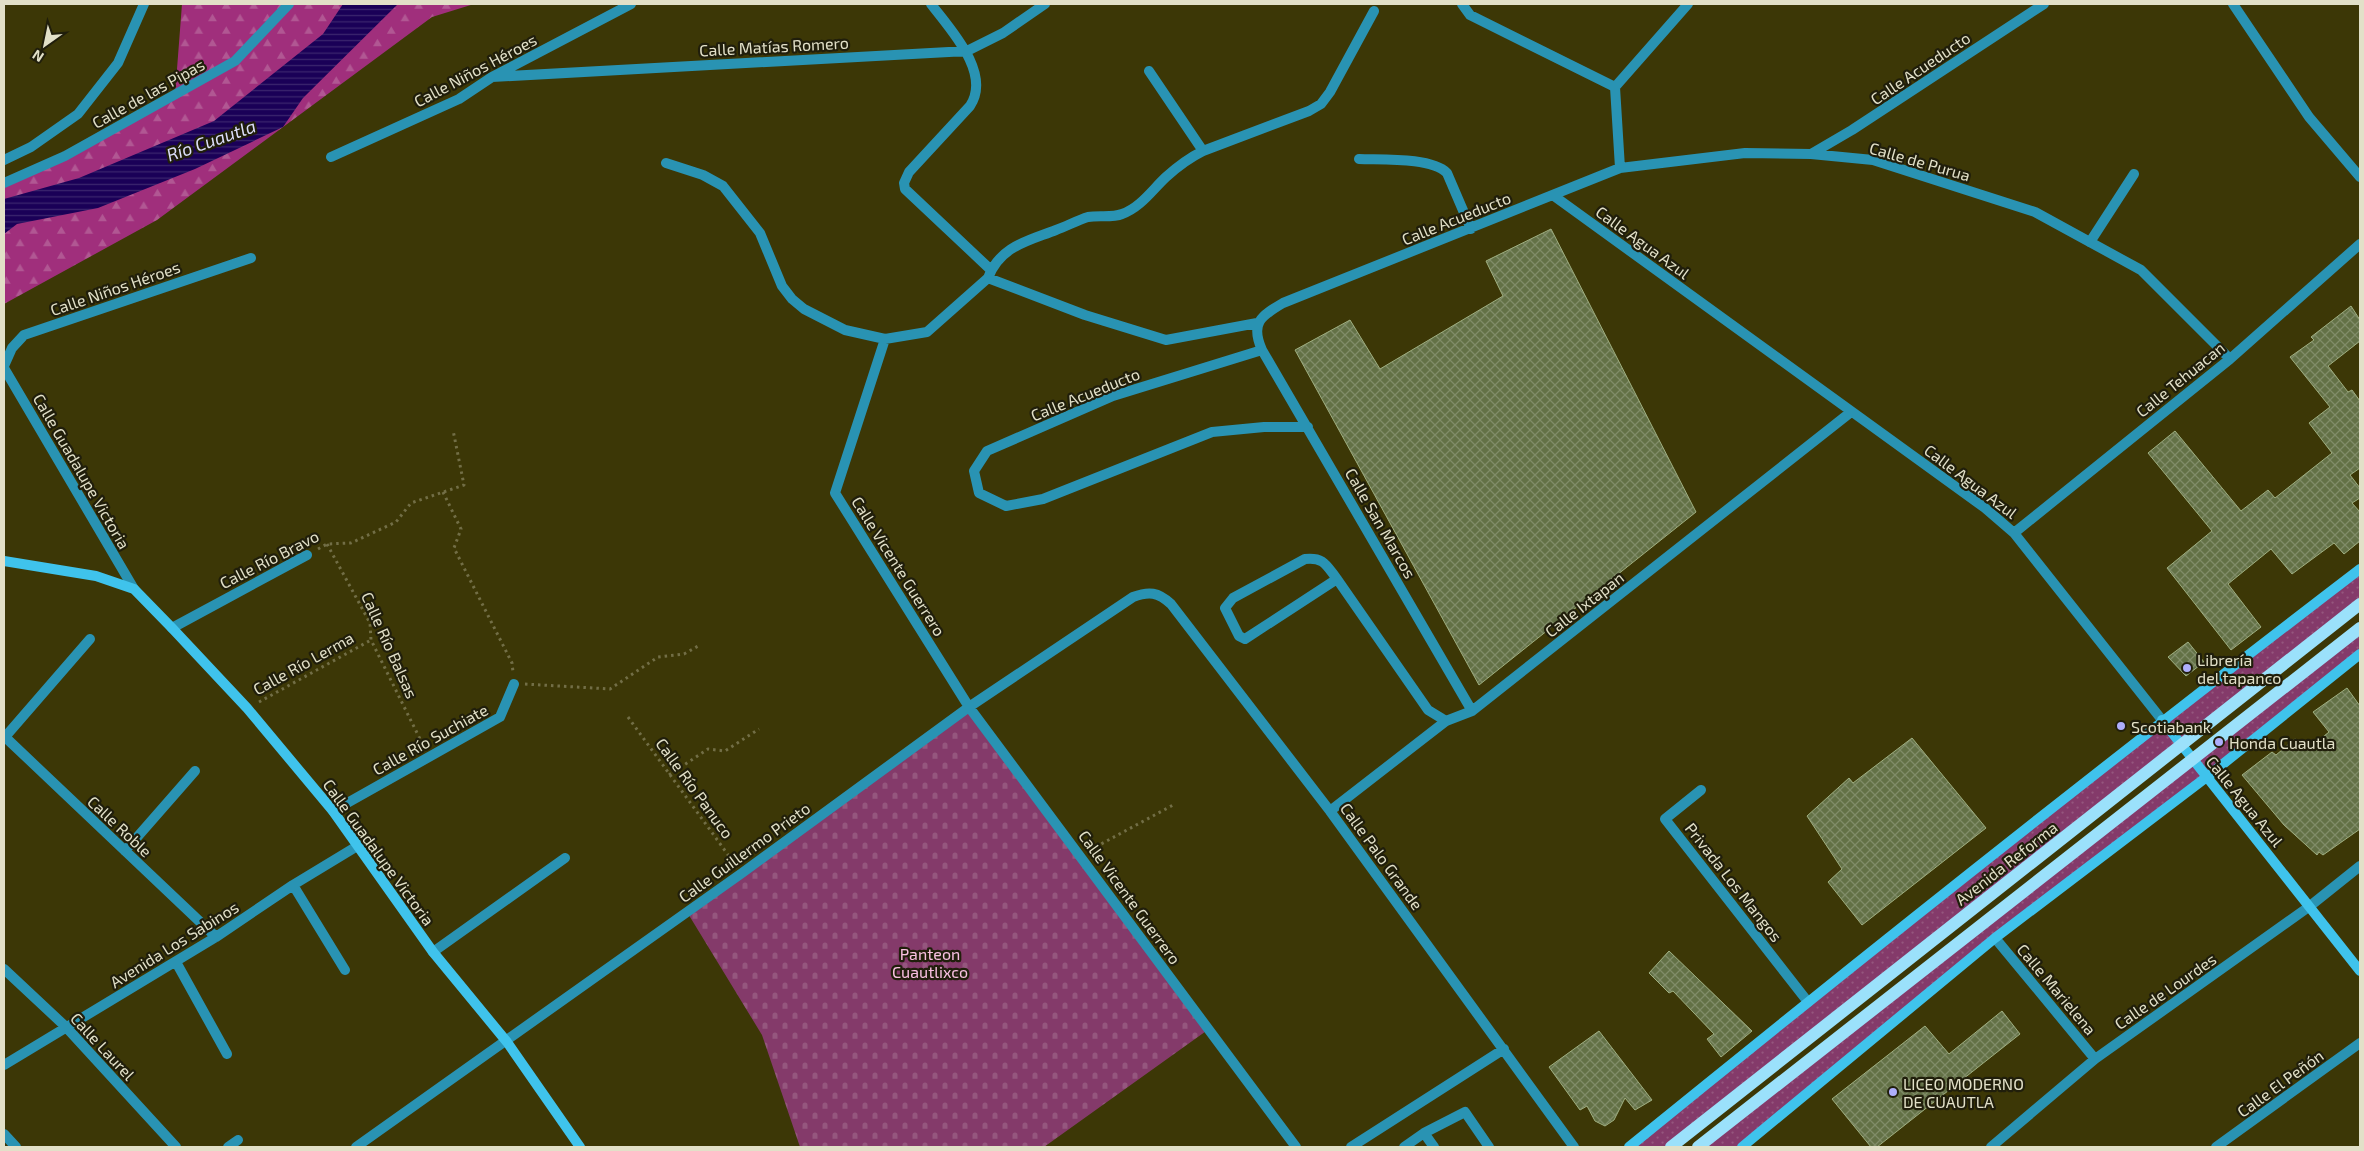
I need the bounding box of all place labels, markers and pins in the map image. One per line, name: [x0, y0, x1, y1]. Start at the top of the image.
place label: Librería del tapanco: [2197, 650, 2281, 687]
marker: Librería del tapanco: [2181, 662, 2193, 674]
place label: Scotiabank: [2131, 717, 2211, 736]
marker: Scotiabank: [2115, 720, 2127, 732]
place label: Honda Cuautla: [2229, 733, 2335, 752]
marker: Honda Cuautla: [2213, 736, 2225, 748]
place label: LICEO MODERNO DE CUAUTLA: [1903, 1074, 2024, 1111]
marker: LICEO MODERNO DE CUAUTLA: [1887, 1086, 1899, 1098]

